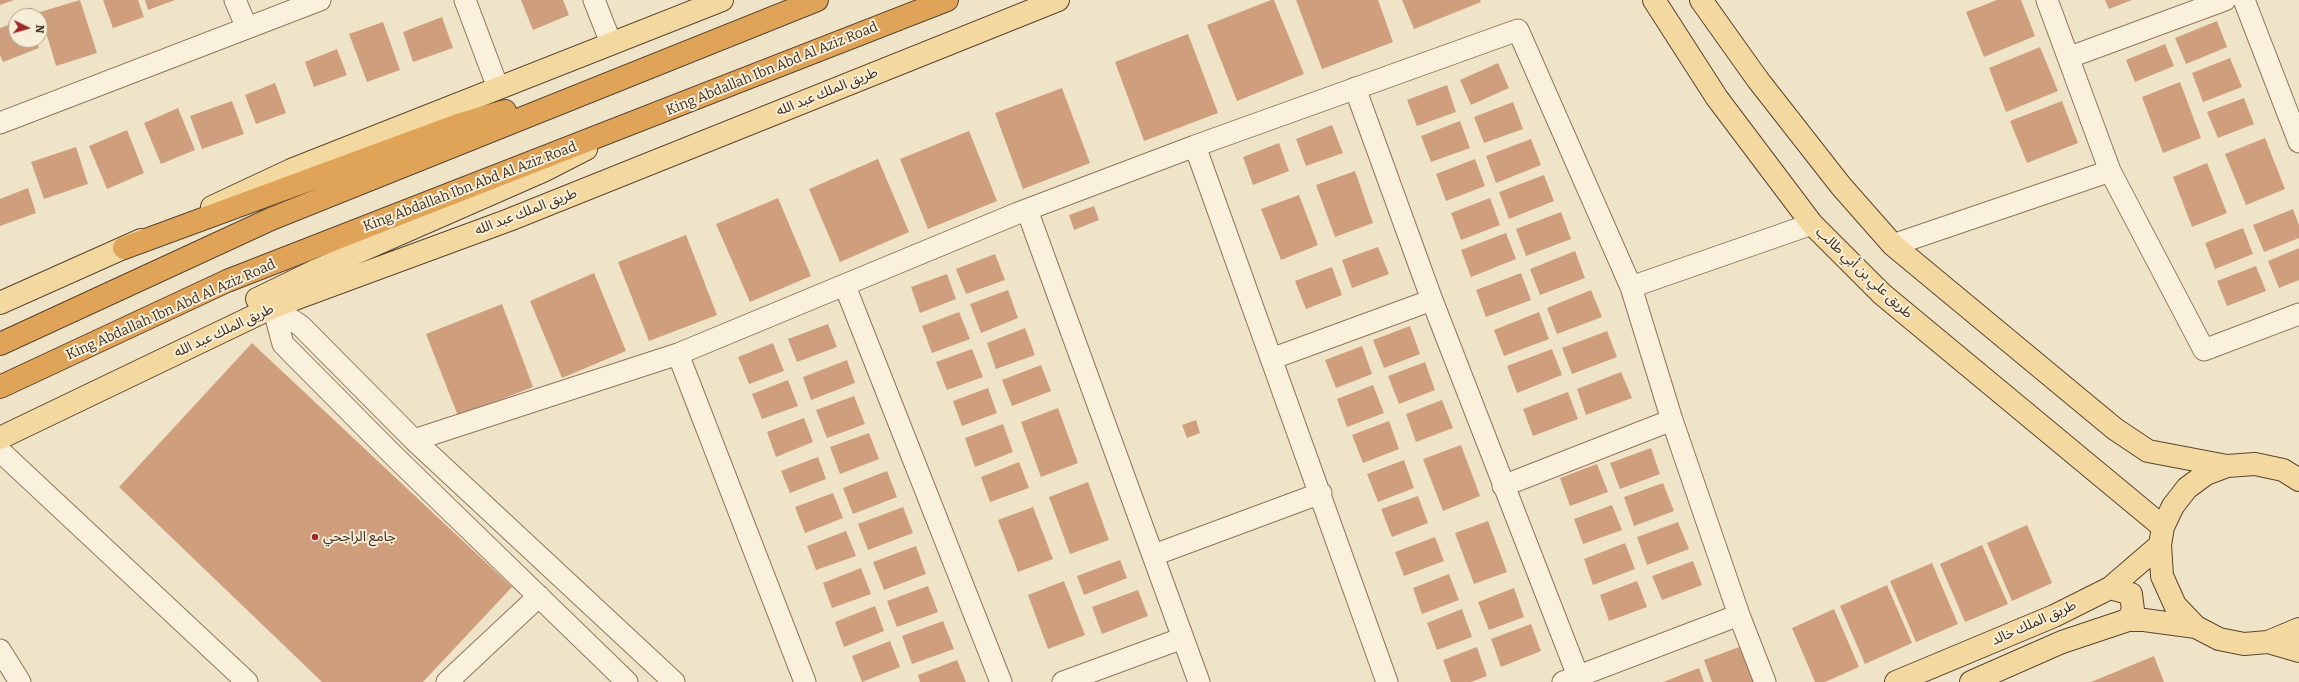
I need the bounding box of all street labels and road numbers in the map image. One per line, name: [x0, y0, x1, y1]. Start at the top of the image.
street label: King Abdallah Ibn Abd Al Aziz Road: [664, 19, 880, 119]
street label: طريق الملك عبد الله: [774, 64, 880, 120]
street label: King Abdallah Ibn Abd Al Aziz Road: [361, 138, 579, 236]
street label: طريق الملك عبد الله: [473, 185, 579, 239]
street label: طريق علي بن أبي طالب: [1812, 224, 1916, 322]
street label: King Abdallah Ibn Abd Al Aziz Road: [64, 256, 278, 364]
street label: طريق الملك عبد الله: [172, 301, 276, 361]
street label: طريق الملك خالد: [1989, 597, 2079, 649]

